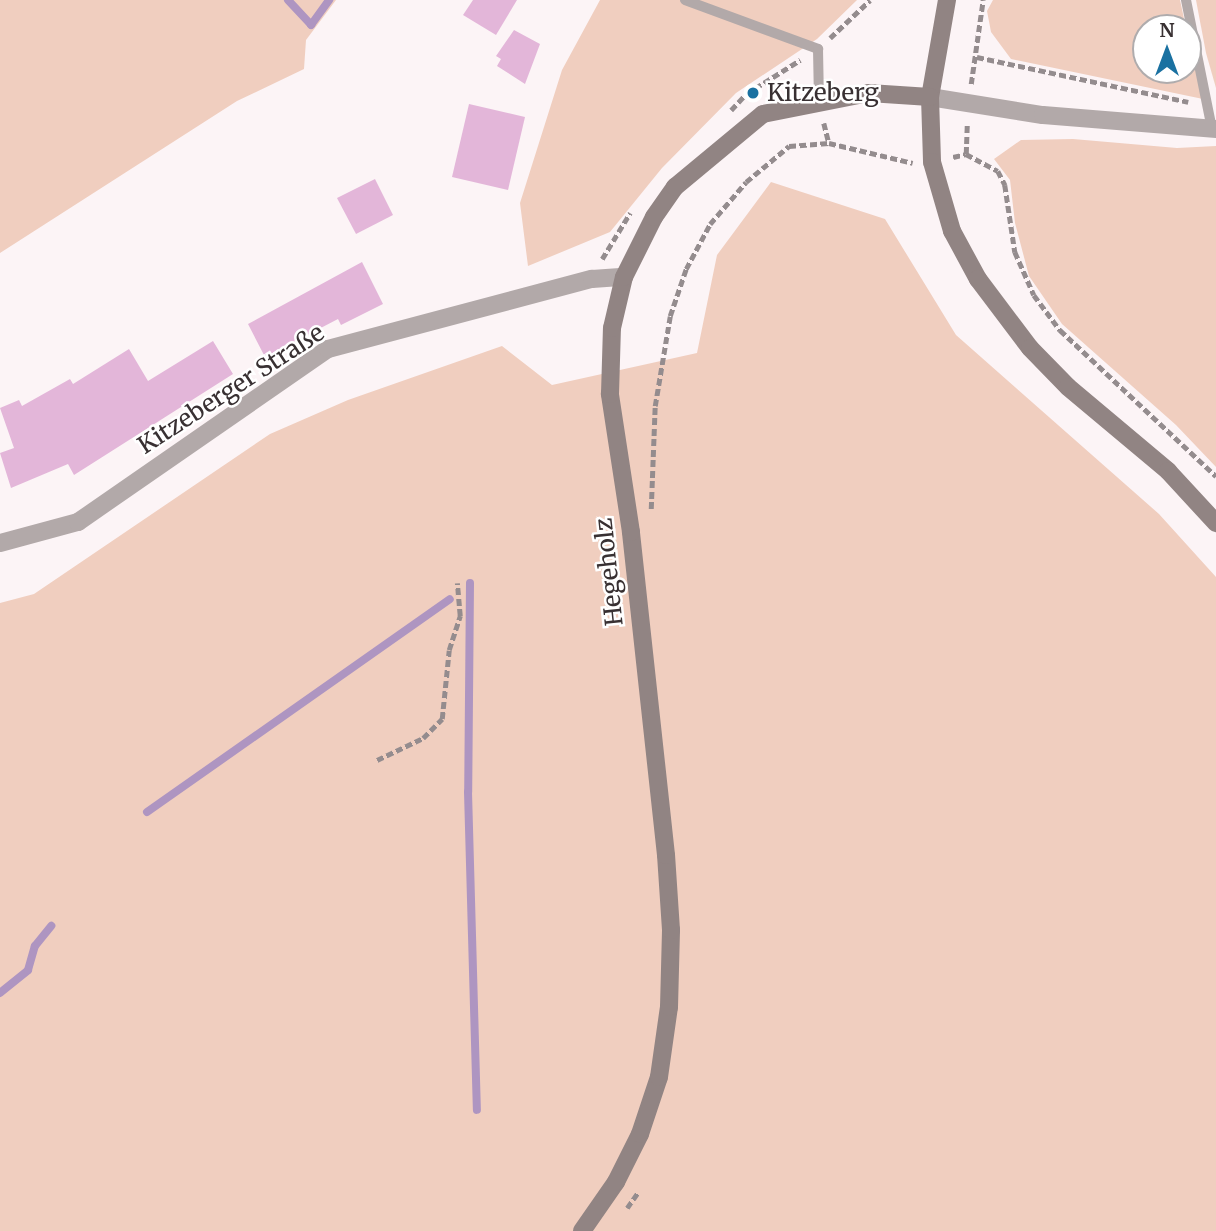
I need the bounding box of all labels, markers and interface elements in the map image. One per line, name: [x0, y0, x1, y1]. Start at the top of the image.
north arrow: [1132, 14, 1202, 84]
text: N: [1159, 18, 1175, 42]
place label: Kitzeberg: [767, 79, 879, 107]
marker: Kitzeberg: [745, 85, 761, 101]
street label: Kitzeberger Straße: [133, 318, 329, 460]
street label: Hegeholz: [589, 517, 629, 627]

